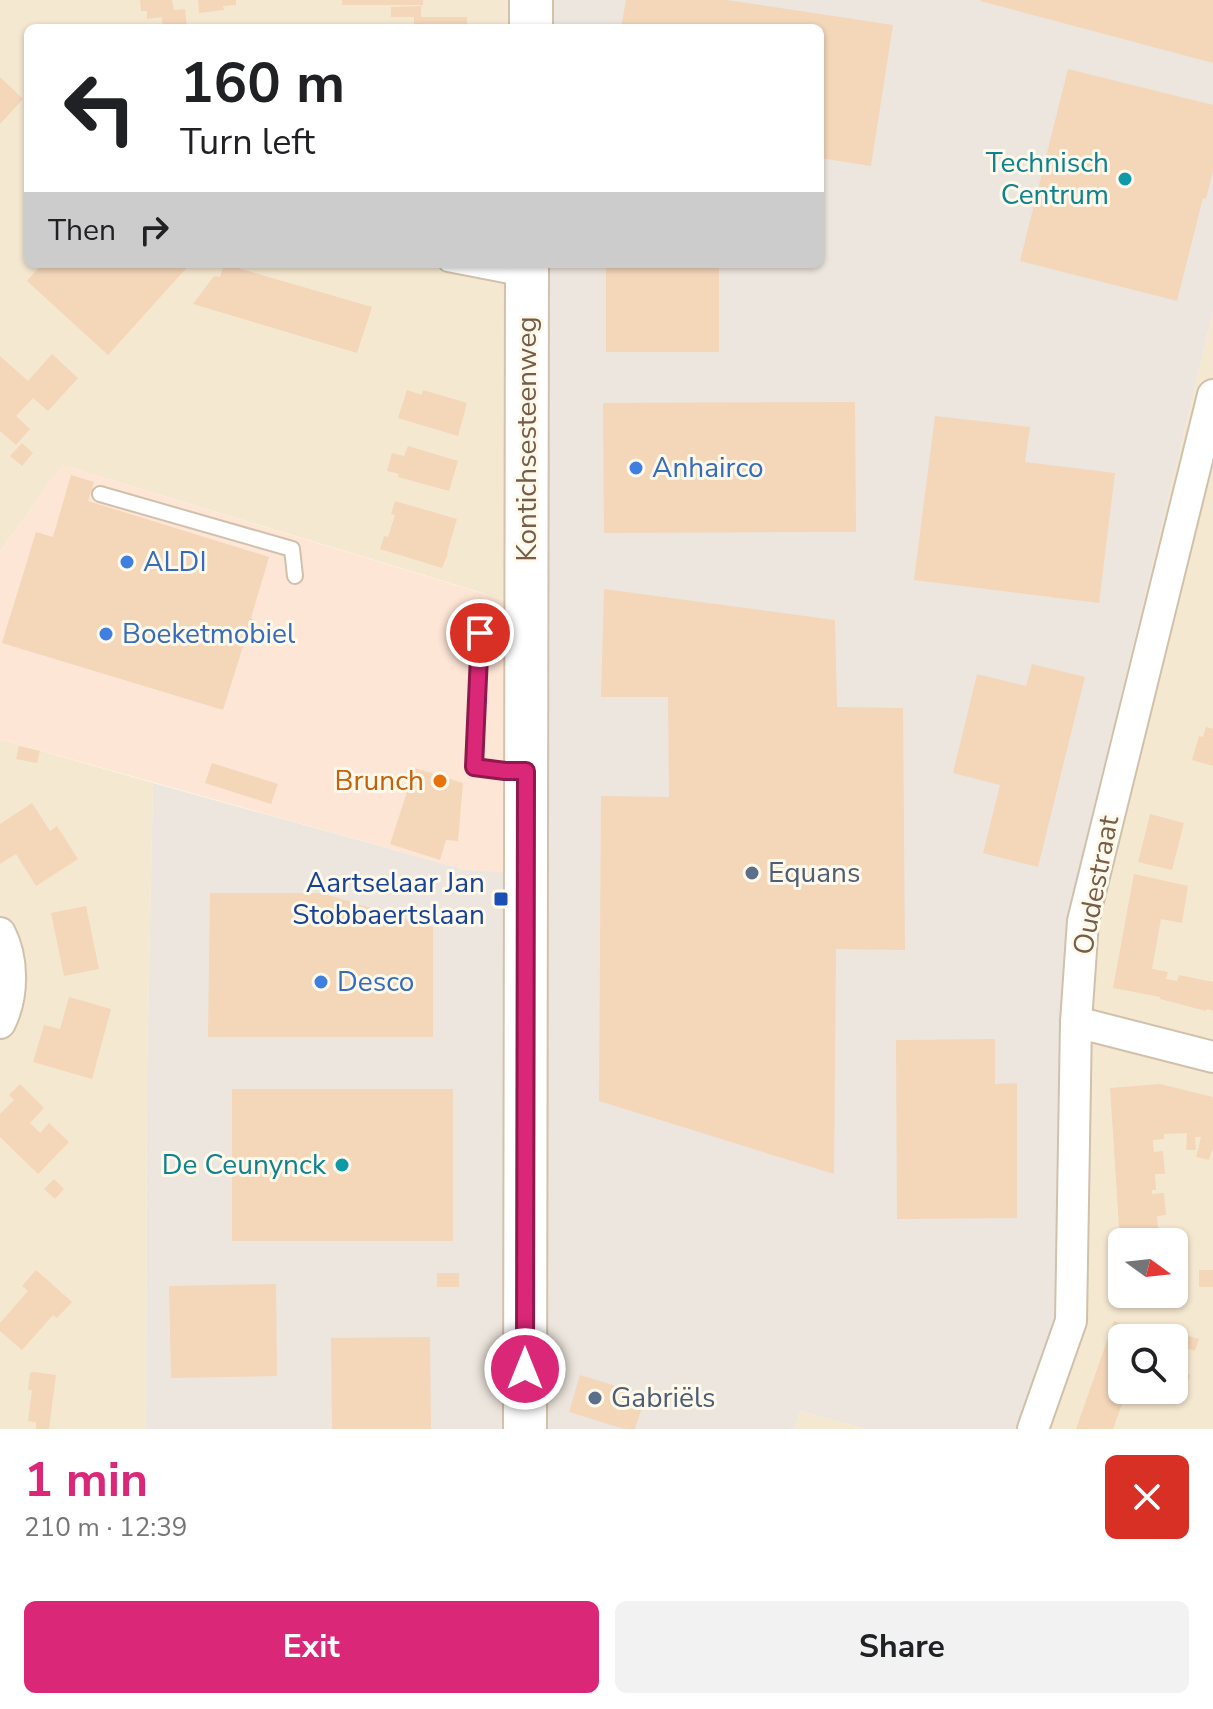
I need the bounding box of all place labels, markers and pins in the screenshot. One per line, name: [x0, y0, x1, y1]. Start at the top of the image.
place label: Technisch Centrum: [986, 144, 1109, 214]
marker: Technisch Centrum: [1116, 170, 1134, 188]
place label: Anhairco: [652, 449, 764, 487]
marker: Anhairco: [627, 459, 645, 477]
place label: ALDI: [143, 543, 207, 581]
marker: ALDI: [118, 553, 136, 571]
pin: [446, 599, 514, 667]
place label: Boeketmobiel: [122, 615, 296, 653]
marker: Boeketmobiel: [97, 625, 115, 643]
place label: Brunch: [335, 762, 424, 800]
marker: Brunch: [431, 772, 449, 790]
place label: Equans: [768, 854, 860, 892]
place label: Aartselaar Jan Stobbaertslaan: [292, 864, 485, 934]
marker: Equans: [743, 864, 761, 882]
marker: Aartselaar Jan Stobbaertslaan: [492, 890, 510, 908]
place label: Desco: [337, 963, 414, 1001]
marker: Desco: [312, 973, 330, 991]
place label: De Ceunynck: [162, 1146, 327, 1184]
marker: De Ceunynck: [333, 1156, 351, 1174]
place label: Gabriëls: [611, 1379, 716, 1417]
marker: Gabriëls: [586, 1389, 604, 1407]

